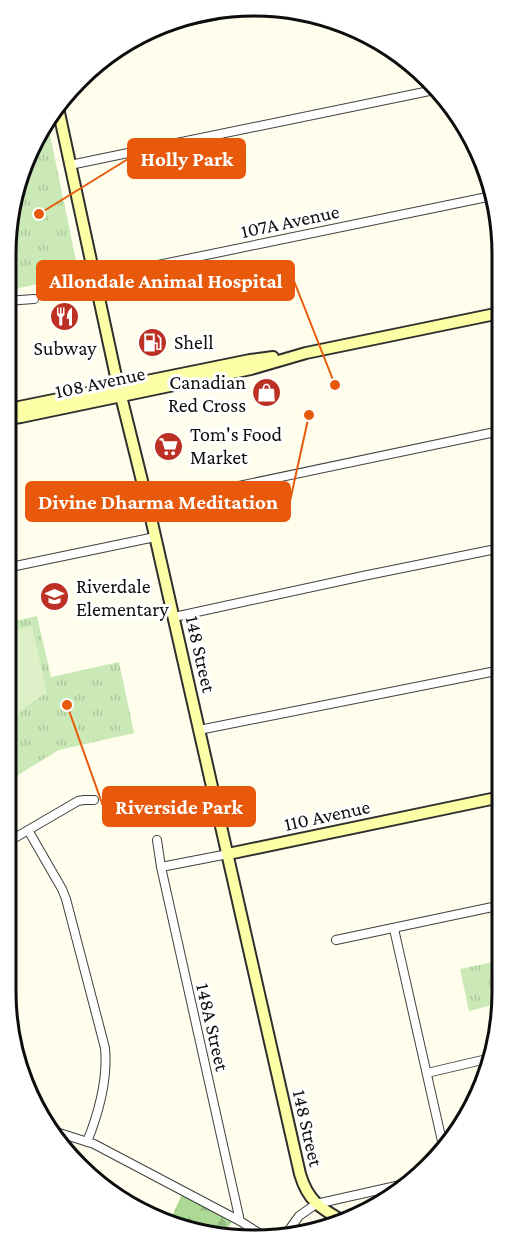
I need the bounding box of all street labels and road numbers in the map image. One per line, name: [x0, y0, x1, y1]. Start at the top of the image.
street label: 107A Avenue: [239, 200, 341, 242]
street label: 108 Avenue: [53, 362, 147, 402]
street label: 148 Street: [181, 613, 221, 695]
street label: 110 Avenue: [282, 795, 372, 835]
street label: 148A Street: [192, 981, 234, 1073]
street label: 148 Street: [288, 1087, 328, 1169]

